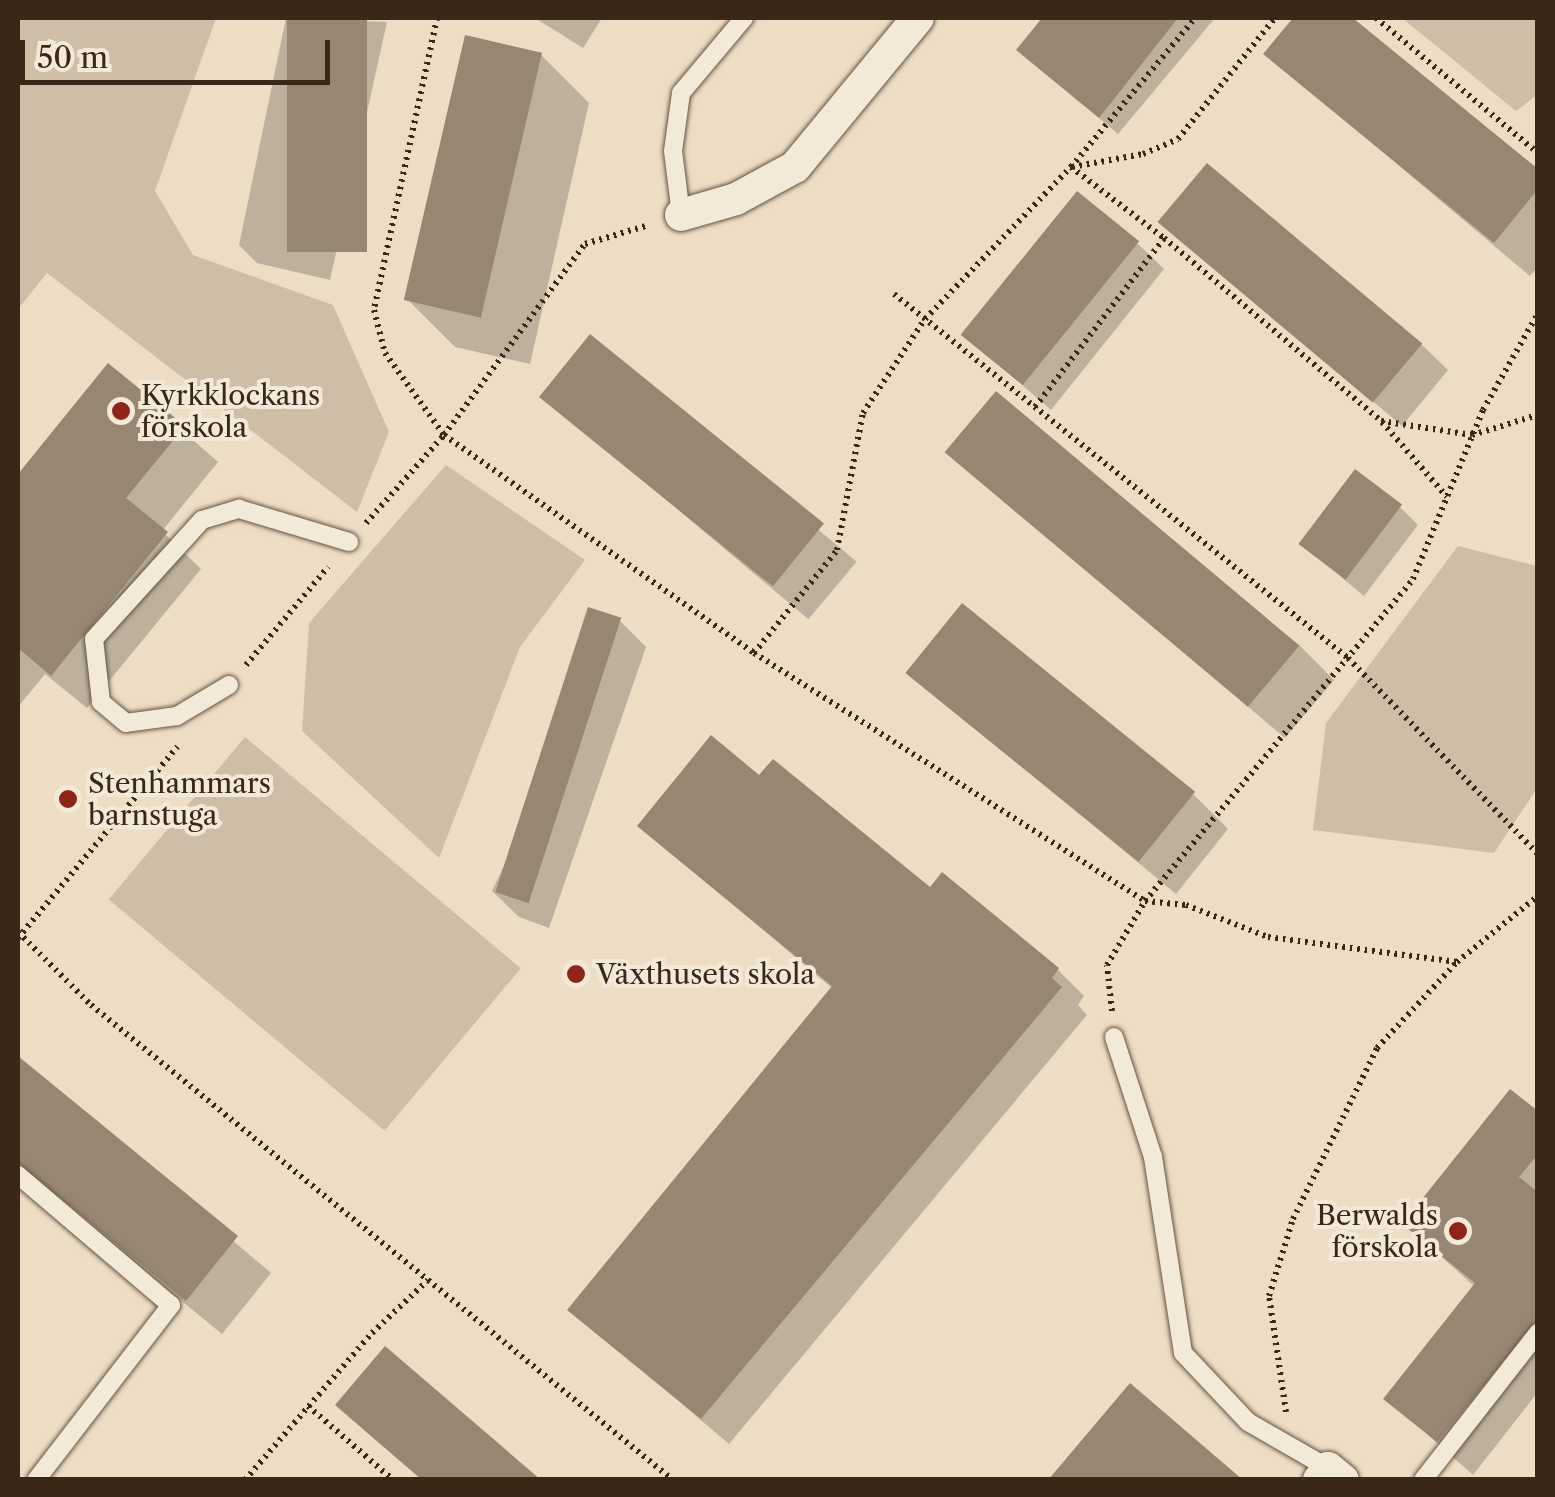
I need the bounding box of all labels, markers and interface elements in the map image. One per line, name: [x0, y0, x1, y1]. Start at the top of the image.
scale bar: [25, 20, 335, 82]
text: 50 m: [37, 39, 108, 76]
place label: Kyrkklockans förskola: [141, 378, 320, 444]
marker: Kyrkklockans förskola: [110, 400, 132, 422]
place label: Stenhammars barnstuga: [88, 766, 271, 832]
marker: Stenhammars barnstuga: [57, 788, 79, 810]
place label: Växthusets skola: [596, 957, 815, 991]
marker: Växthusets skola: [565, 963, 587, 985]
place label: Berwalds förskola: [1316, 1198, 1438, 1264]
marker: Berwalds förskola: [1447, 1220, 1469, 1242]

